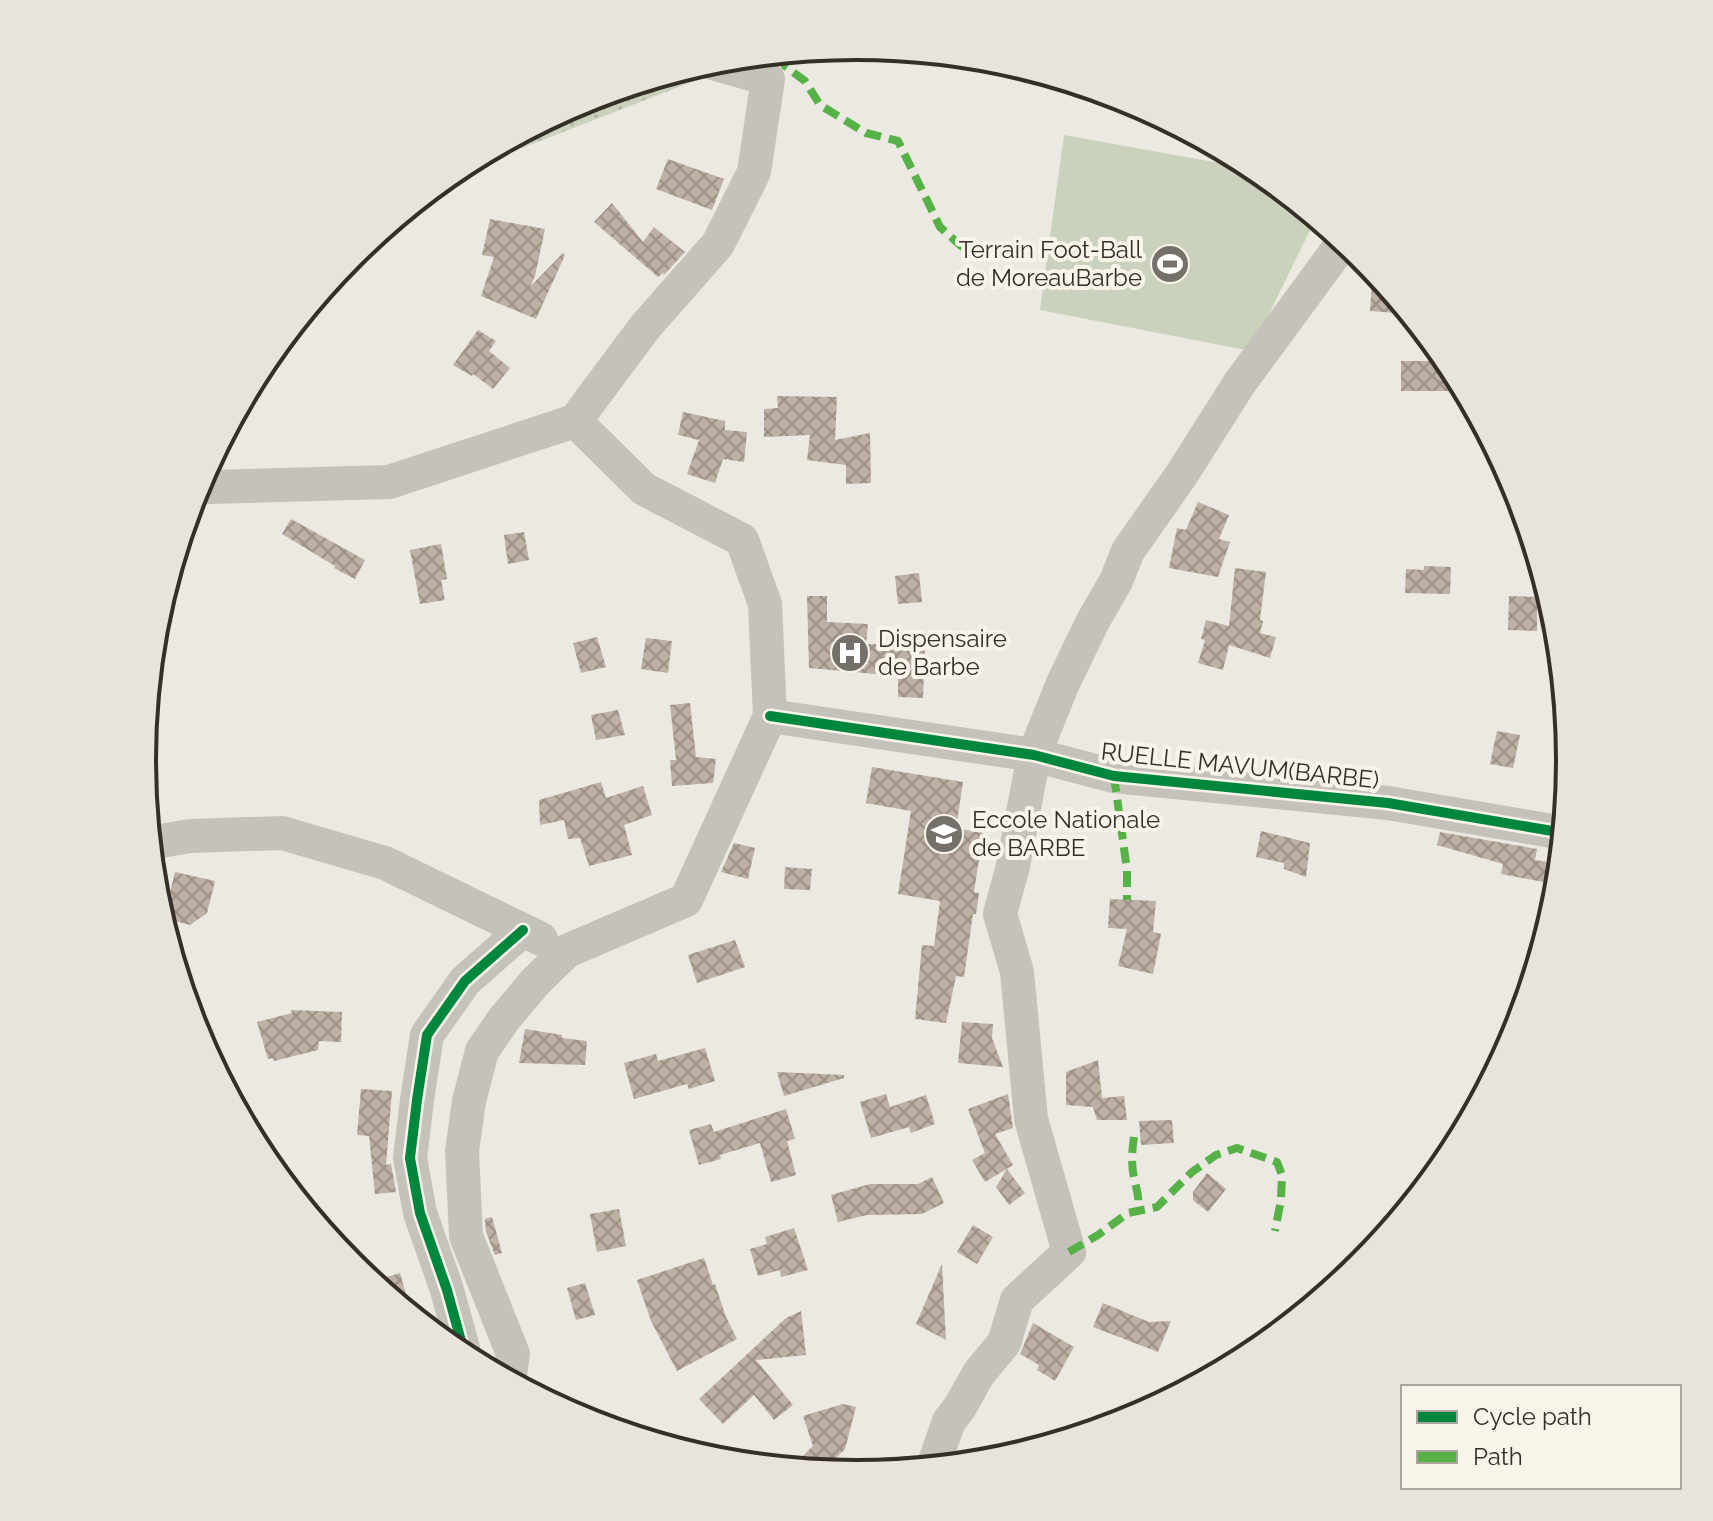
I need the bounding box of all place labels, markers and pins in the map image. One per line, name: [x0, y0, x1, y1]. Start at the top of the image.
place label: Terrain Foot-Ball de MoreauBarbe: [956, 235, 1142, 292]
sports icon: Terrain Foot-Ball de MoreauBarbe: [1149, 243, 1191, 285]
place label: Dispensaire de Barbe: [878, 624, 1007, 681]
hospital icon: Dispensaire de Barbe: [829, 632, 871, 674]
place label: Eccole Nationale de BARBE: [972, 805, 1160, 862]
school or university icon: Eccole Nationale de BARBE: [923, 813, 965, 855]

